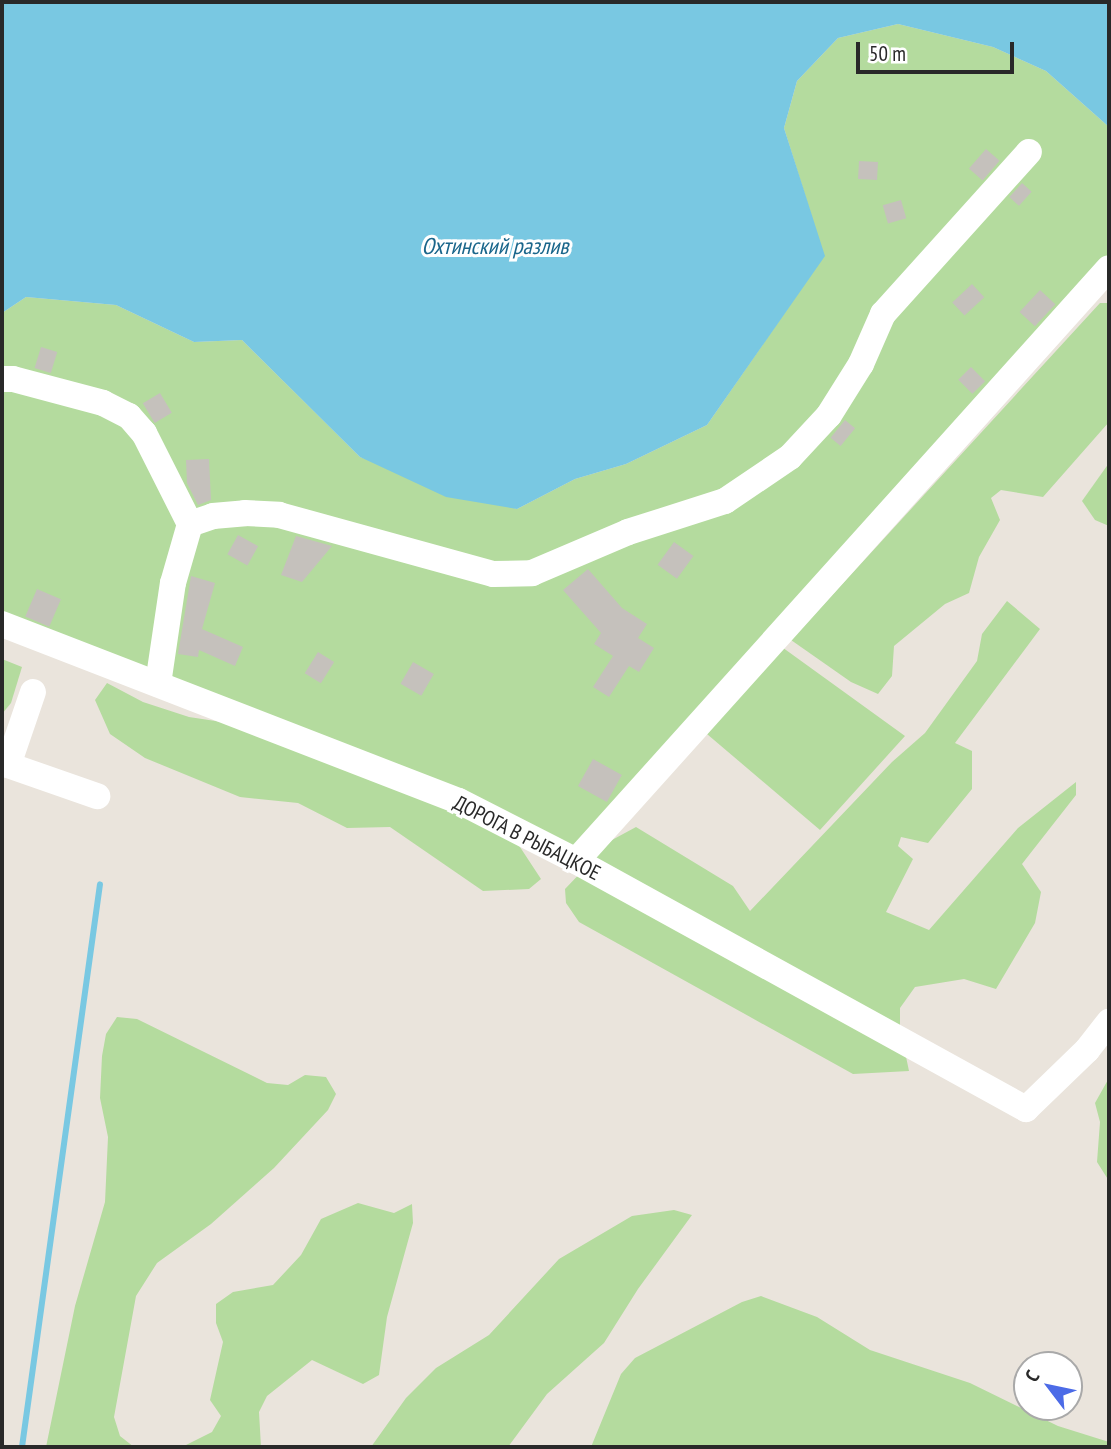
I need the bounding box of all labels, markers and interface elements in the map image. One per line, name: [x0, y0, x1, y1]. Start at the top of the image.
scale bar: [859, 28, 1016, 72]
text: 50 m: [869, 40, 906, 67]
water label: Охтинский разлив: [421, 232, 569, 260]
street label: ДОРОГА В РЫБАЦКОЕ: [449, 790, 605, 886]
north arrow: [1013, 1351, 1083, 1421]
text: С: [1019, 1366, 1044, 1386]

